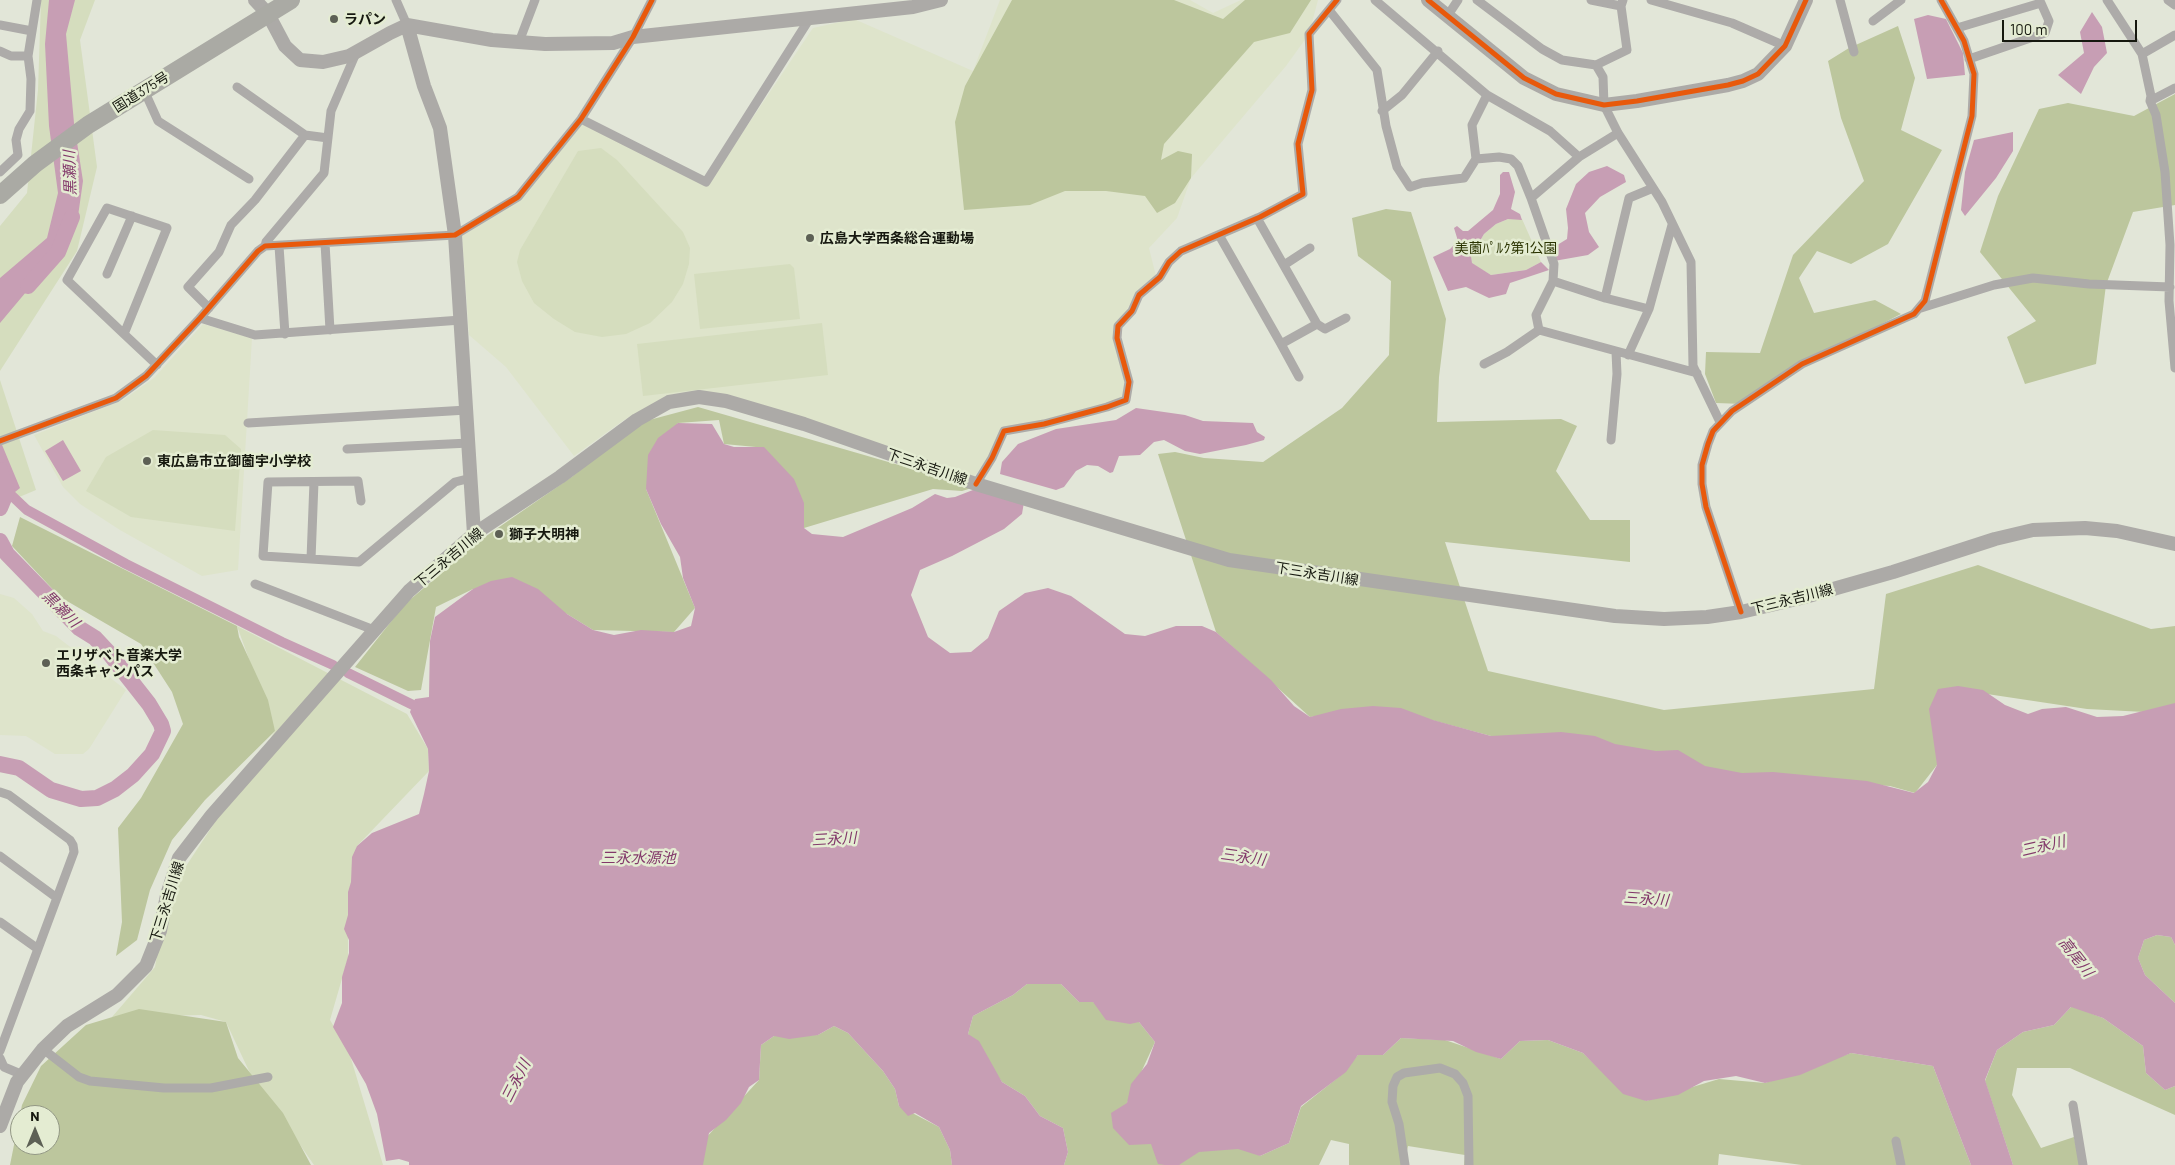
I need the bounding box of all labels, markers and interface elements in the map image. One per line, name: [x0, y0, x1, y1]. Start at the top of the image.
scale bar: [2005, 10, 2140, 42]
place label: ラパン: [344, 11, 386, 27]
marker: ラパン: [328, 13, 340, 25]
text: 100 m: [2010, 20, 2048, 38]
street label: 国道375号: [110, 68, 172, 116]
water label: 黒瀬川: [60, 150, 80, 196]
place label: 広島大学西条総合運動場: [820, 230, 974, 246]
marker: 広島大学西条総合運動場: [804, 232, 816, 244]
park label: 美薗ﾊﾟﾙｸ第1公園: [1455, 240, 1557, 256]
street label: 下三永吉川線: [885, 445, 969, 489]
place label: 東広島市立御薗宇小学校: [157, 453, 311, 469]
marker: 東広島市立御薗宇小学校: [141, 455, 153, 467]
street label: 下三永吉川線: [411, 525, 487, 591]
place label: 獅子大明神: [509, 526, 579, 542]
marker: 獅子大明神: [493, 528, 505, 540]
street label: 下三永吉川線: [1274, 559, 1360, 589]
street label: 下三永吉川線: [1749, 581, 1835, 617]
water label: 黒瀬川: [39, 587, 83, 631]
place label: エリザベト音楽大学 西条キャンパス: [56, 647, 182, 680]
marker: エリザベト音楽大学 西条キャンパス: [40, 657, 52, 669]
water label: 三永川: [811, 829, 857, 849]
water label: 三永川: [2019, 832, 2067, 860]
water label: 三永川: [1219, 845, 1267, 869]
water label: 三永水源池: [601, 849, 675, 867]
street label: 下三永吉川線: [147, 859, 187, 945]
water label: 三永川: [1623, 888, 1669, 910]
water label: 高尾川: [2055, 934, 2097, 980]
water label: 三永川: [498, 1057, 534, 1105]
north arrow: [10, 1105, 60, 1155]
text: N: [30, 1107, 40, 1124]

